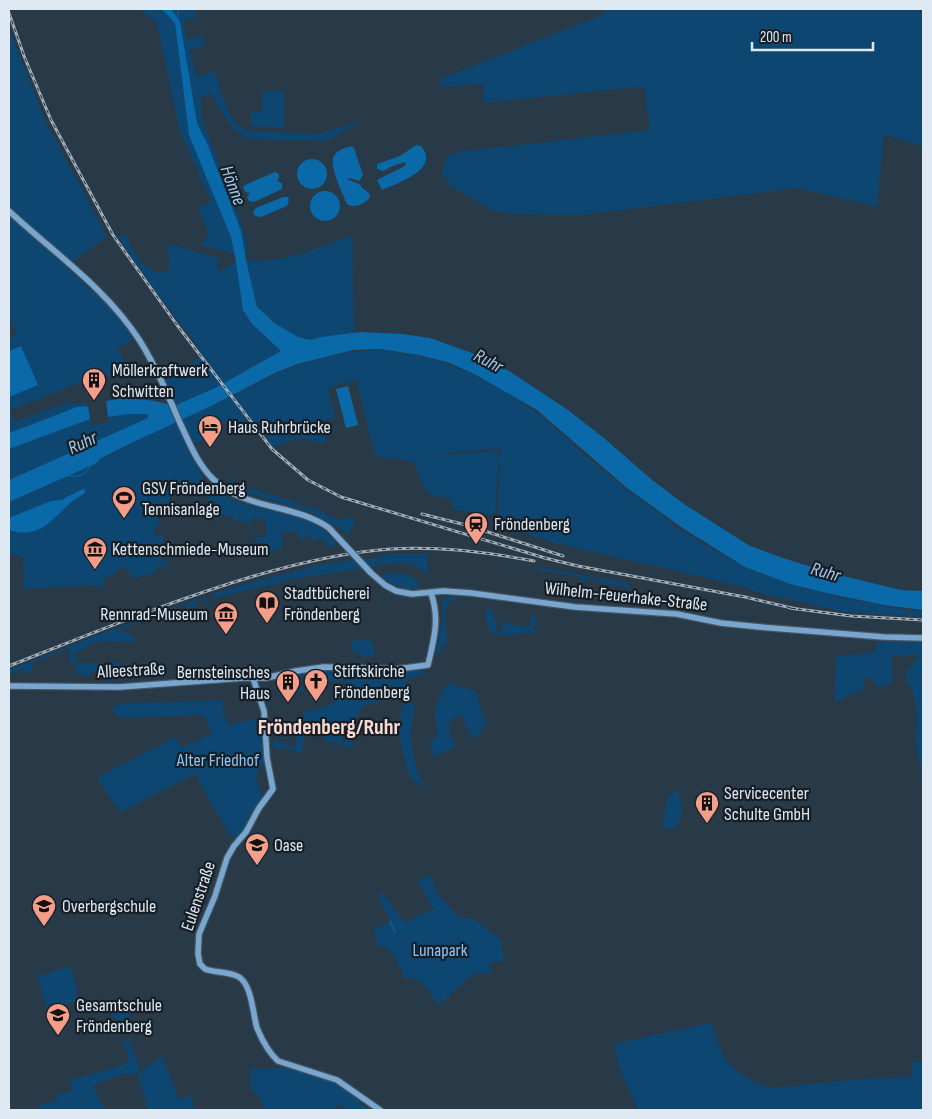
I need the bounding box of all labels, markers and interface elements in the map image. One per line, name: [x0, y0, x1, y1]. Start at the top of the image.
scale bar: [752, 20, 873, 52]
text: 200 m: [760, 28, 792, 47]
water label: Hönne: [215, 163, 251, 209]
water label: Ruhr: [470, 344, 507, 379]
place label: Möllerkraftwerk Schwitten: [112, 360, 208, 402]
building icon: Möllerkraftwerk Schwitten: [81, 367, 107, 401]
hotel icon: Haus Ruhrbrücke: [197, 414, 223, 448]
place label: Haus Ruhrbrücke: [228, 417, 331, 438]
water label: Ruhr: [64, 426, 102, 460]
place label: GSV Fröndenberg Tennisanlage: [142, 478, 245, 520]
sports icon: GSV Fröndenberg Tennisanlage: [111, 485, 137, 519]
station icon: Fröndenberg: [463, 511, 489, 545]
place label: Fröndenberg: [494, 514, 570, 535]
museum icon: Kettenschmiede-Museum: [82, 536, 108, 570]
place label: Kettenschmiede-Museum: [112, 539, 269, 560]
water label: Ruhr: [808, 557, 844, 588]
street label: Wilhelm-Feuerhake-Straße: [544, 578, 708, 615]
place label: Stadtbücherei Fröndenberg: [284, 583, 370, 625]
library icon: Stadtbücherei Fröndenberg: [254, 590, 280, 624]
museum icon: Rennrad-Museum: [213, 601, 239, 635]
place label: Rennrad-Museum: [100, 604, 208, 625]
street label: Alleestraße: [96, 658, 165, 683]
place label: Stiftskirche Fröndenberg: [334, 661, 410, 703]
place label: Bernsteinsches Haus: [177, 662, 270, 704]
church icon: Stiftskirche Fröndenberg: [303, 668, 329, 702]
building icon: Bernsteinsches Haus: [275, 669, 301, 703]
district label: Fröndenberg/Ruhr: [258, 714, 401, 741]
park label: Alter Friedhof: [176, 750, 260, 771]
place label: Servicecenter Schulte GmbH: [724, 783, 810, 825]
building icon: Servicecenter Schulte GmbH: [694, 790, 720, 824]
school or university icon: Oase: [244, 832, 270, 866]
place label: Oase: [274, 835, 303, 856]
street label: Eulenstraße: [177, 859, 220, 934]
school or university icon: Overbergschule: [31, 893, 57, 927]
place label: Overbergschule: [62, 896, 156, 917]
park label: Lunapark: [412, 940, 468, 961]
place label: Gesamtschule Fröndenberg: [76, 995, 162, 1037]
school or university icon: Gesamtschule Fröndenberg: [45, 1002, 71, 1036]

